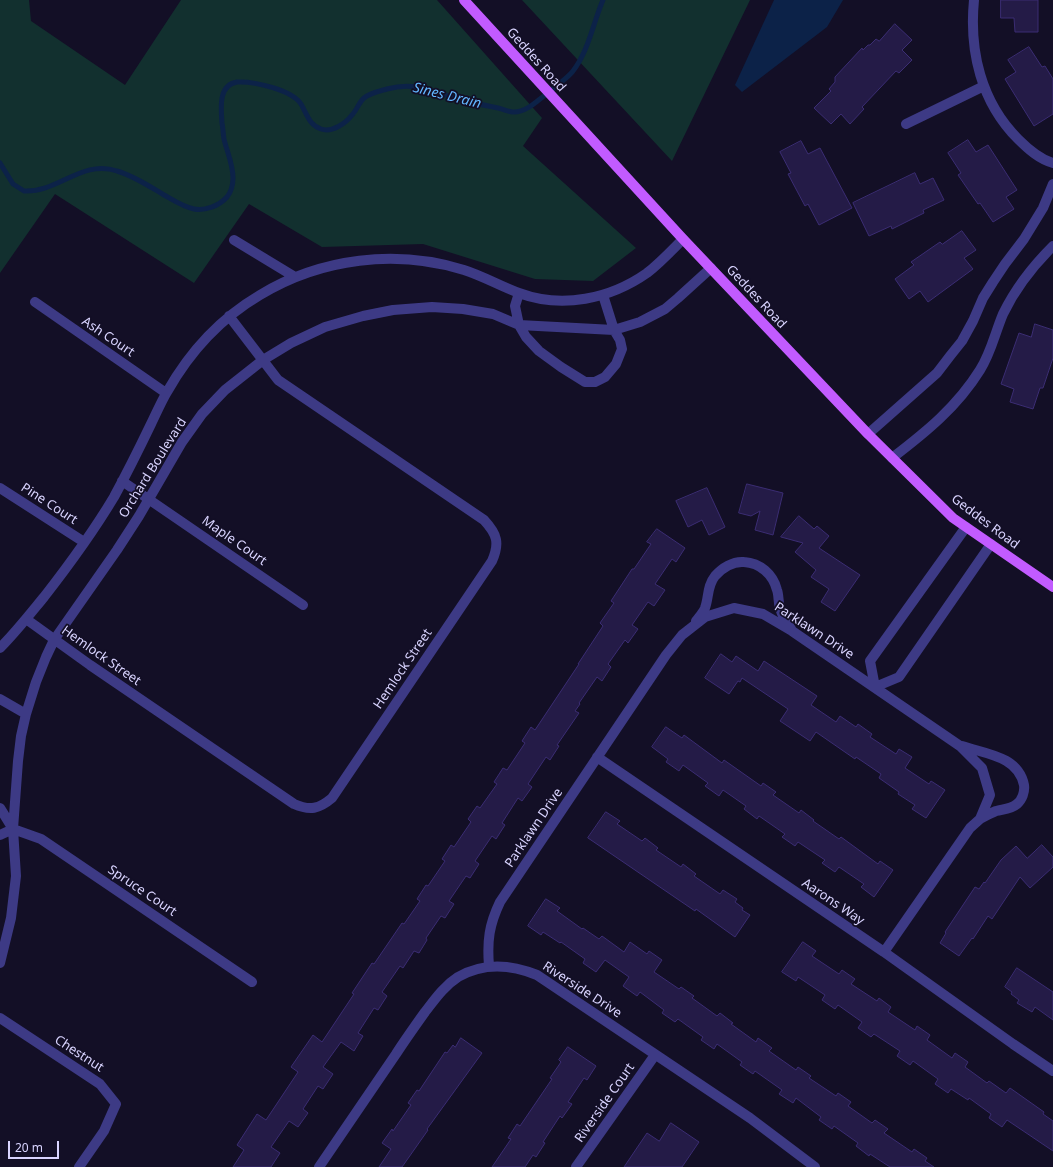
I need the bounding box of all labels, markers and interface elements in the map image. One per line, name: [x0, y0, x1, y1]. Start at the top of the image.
street label: Geddes Road: [503, 25, 569, 95]
water label: Sines Drain: [411, 79, 483, 113]
street label: Geddes Road: [723, 262, 789, 332]
street label: Ash Court: [79, 314, 137, 360]
street label: Orchard Boulevard: [116, 415, 190, 521]
street label: Pine Court: [18, 480, 80, 528]
street label: Geddes Road: [948, 491, 1022, 553]
street label: Maple Court: [199, 513, 269, 569]
street label: Parklawn Drive: [771, 599, 857, 663]
street label: Hemlock Street: [58, 623, 144, 689]
street label: Hemlock Street: [370, 626, 436, 712]
street label: Parklawn Drive: [502, 786, 566, 870]
street label: Spruce Court: [105, 862, 179, 920]
street label: Aarons Way: [799, 875, 867, 929]
street label: Riverside Drive: [540, 959, 624, 1021]
street label: Chestnut: [52, 1032, 106, 1076]
street label: Riverside Court: [572, 1060, 638, 1146]
scale bar: [10, 1133, 61, 1159]
text: 20 m: [15, 1139, 43, 1156]

